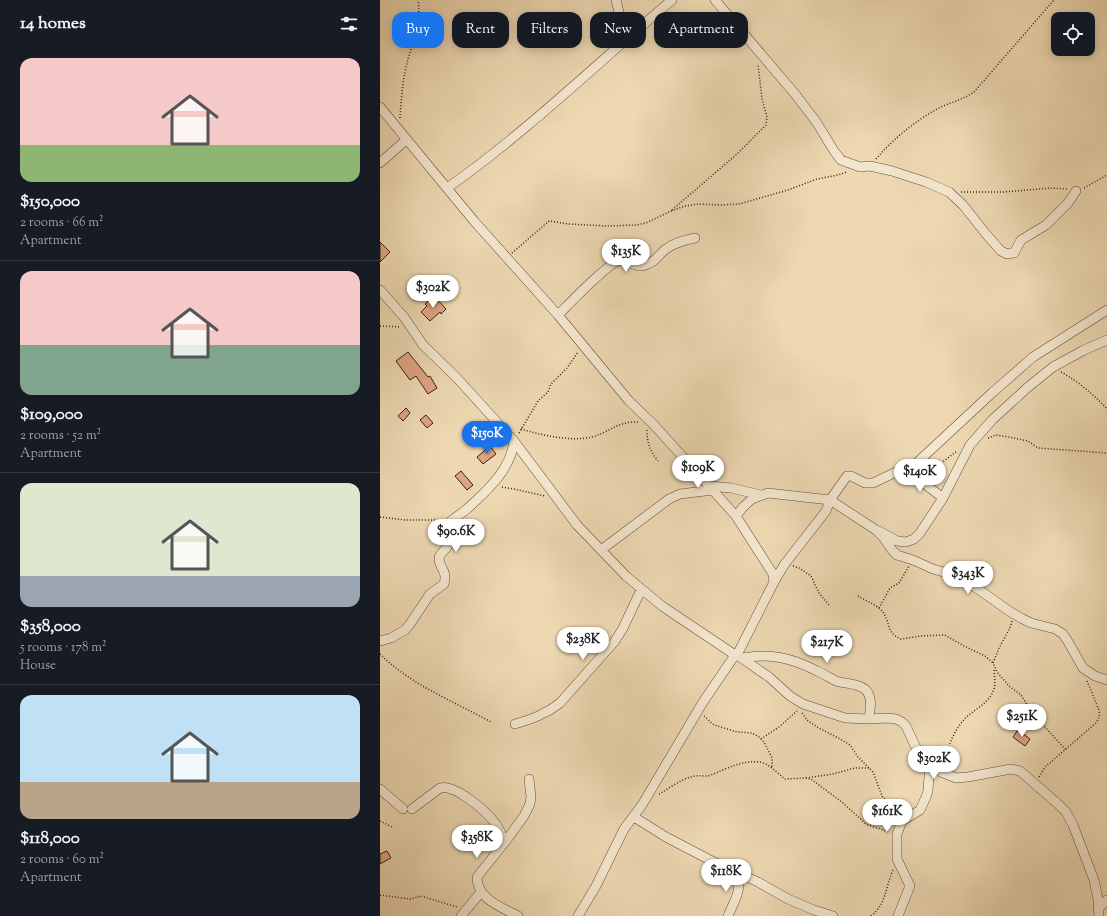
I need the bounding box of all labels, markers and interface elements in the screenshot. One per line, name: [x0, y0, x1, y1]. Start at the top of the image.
text: 14 homes: [20, 12, 86, 36]
chip: Buy: [392, 12, 444, 48]
chip: Rent: [452, 12, 509, 48]
chip: Filters: [517, 12, 582, 48]
chip: New: [590, 12, 646, 48]
chip: Apartment: [654, 12, 748, 48]
map controls: [1051, 12, 1095, 56]
button: locate: [1051, 12, 1095, 56]
icon: filters: [338, 13, 360, 35]
icon: home: [154, 84, 226, 156]
text: $150,000: [20, 190, 80, 214]
text: 2 rooms · 66 m²: [20, 214, 103, 232]
text: Apartment: [20, 232, 81, 250]
pin: $135K: [598, 239, 654, 273]
text: $135K: [611, 243, 641, 261]
pin: $302K: [405, 275, 461, 309]
text: $302K: [416, 279, 450, 297]
icon: home: [154, 297, 226, 369]
text: $109,000: [20, 403, 83, 427]
pin: $150K: [459, 421, 515, 455]
text: $150K: [471, 425, 503, 443]
text: 2 rooms · 52 m²: [20, 427, 101, 445]
text: Apartment: [20, 445, 81, 463]
pin: $109K: [670, 455, 726, 489]
text: $109K: [681, 459, 715, 477]
pin: $140K: [892, 459, 948, 493]
text: $140K: [903, 463, 937, 481]
icon: home: [154, 509, 226, 581]
pin: $90.6K: [423, 519, 489, 553]
text: $90.6K: [437, 523, 475, 541]
pin: $343K: [940, 561, 996, 595]
text: $343K: [951, 565, 985, 583]
text: $358,000: [20, 615, 81, 639]
pin: $238K: [555, 627, 611, 661]
pin: $217K: [799, 630, 855, 664]
text: $238K: [566, 631, 600, 649]
text: $217K: [810, 634, 844, 652]
text: 5 rooms · 178 m²: [20, 639, 106, 657]
text: House: [20, 657, 56, 675]
pin: $251K: [994, 704, 1050, 738]
text: $251K: [1006, 708, 1038, 726]
icon: home: [154, 721, 226, 793]
pin: $302K: [906, 746, 962, 780]
text: $302K: [917, 750, 951, 768]
pin: $161K: [859, 799, 915, 833]
text: $161K: [871, 803, 903, 821]
pin: $358K: [449, 825, 505, 859]
text: $118,000: [20, 827, 80, 851]
text: $358K: [461, 829, 493, 847]
text: 2 rooms · 60 m²: [20, 851, 104, 869]
pin: $118K: [698, 859, 754, 893]
text: $118K: [710, 863, 742, 881]
text: Apartment: [20, 869, 81, 887]

